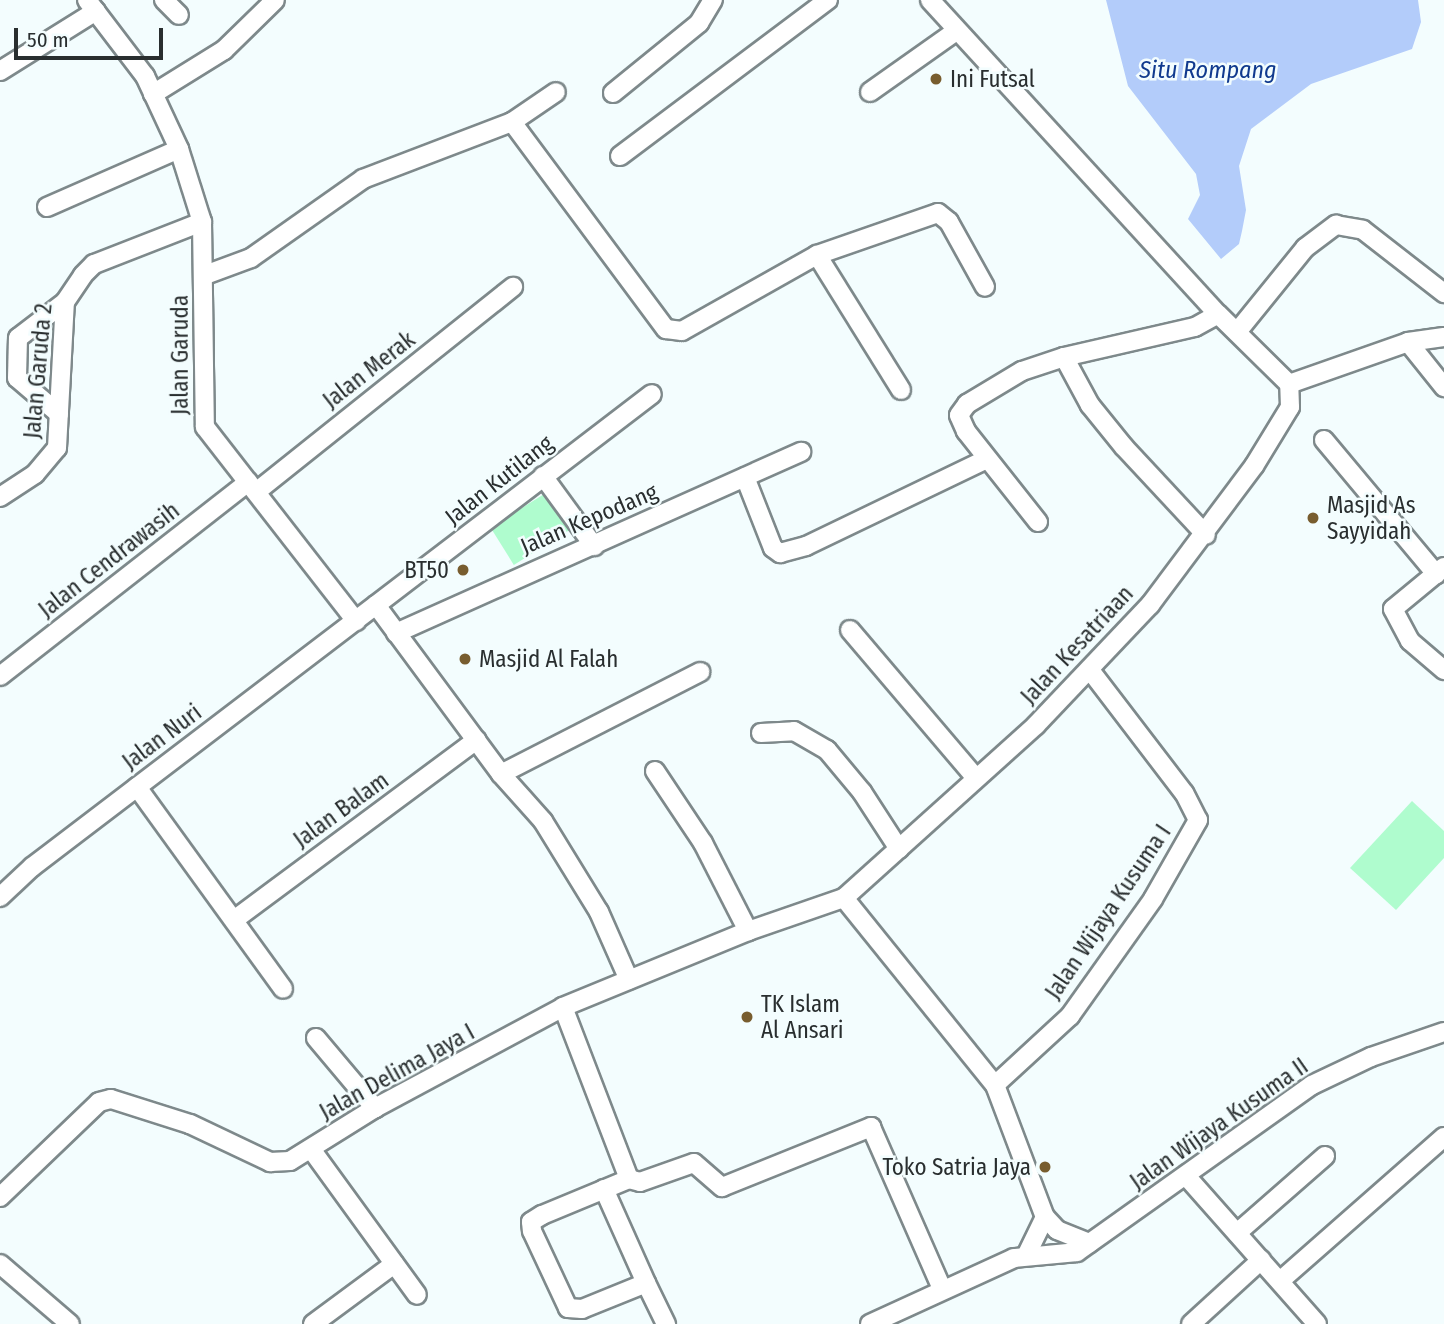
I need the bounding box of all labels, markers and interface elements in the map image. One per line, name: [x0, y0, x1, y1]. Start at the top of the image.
scale bar: [18, 14, 166, 58]
text: 50 m: [27, 27, 69, 53]
water label: Situ Rompang: [1139, 57, 1277, 85]
place label: Ini Futsal: [950, 65, 1035, 93]
marker: Ini Futsal: [928, 71, 944, 87]
street label: Jalan Garuda: [166, 295, 194, 415]
street label: Jalan Garuda 2: [18, 302, 58, 440]
street label: Jalan Merak: [318, 326, 420, 414]
street label: Jalan Kutilang: [439, 429, 559, 531]
street label: Jalan Kepodang: [516, 478, 662, 560]
place label: Masjid As Sayyidah: [1327, 491, 1416, 545]
street label: Jalan Cendrawasih: [33, 496, 185, 624]
marker: Masjid As Sayyidah: [1305, 510, 1321, 526]
place label: BT50: [404, 556, 449, 584]
marker: BT50: [455, 562, 471, 578]
street label: Jalan Kesatriaan: [1015, 580, 1139, 710]
place label: Masjid Al Falah: [479, 645, 618, 673]
marker: Masjid Al Falah: [457, 651, 473, 667]
street label: Jalan Nuri: [117, 698, 207, 776]
street label: Jalan Balam: [288, 766, 394, 854]
street label: Jalan Wijaya Kusuma I: [1039, 819, 1177, 1005]
place label: TK Islam Al Ansari: [761, 990, 844, 1044]
marker: TK Islam Al Ansari: [739, 1009, 755, 1025]
street label: Jalan Delima Jaya I: [315, 1018, 479, 1126]
street label: Jalan Wijaya Kusuma II: [1125, 1052, 1313, 1196]
place label: Toko Satria Jaya: [882, 1153, 1031, 1181]
marker: Toko Satria Jaya: [1037, 1159, 1053, 1175]

